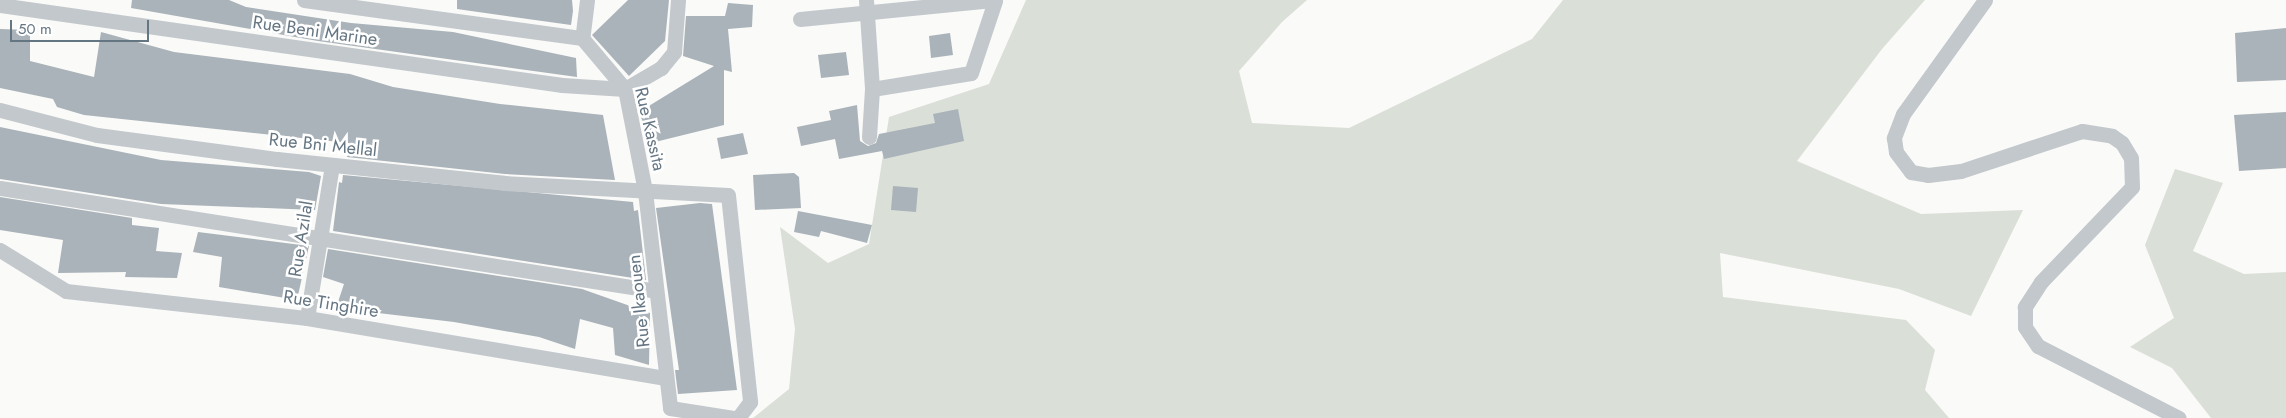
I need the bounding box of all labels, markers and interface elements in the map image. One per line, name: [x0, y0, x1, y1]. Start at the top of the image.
scale bar: [12, 10, 151, 42]
street label: Rue Beni Marine: [251, 12, 379, 50]
text: 50 m: [18, 18, 52, 40]
street label: Rue Kassita: [630, 85, 670, 173]
street label: Rue Bni Mellal: [268, 129, 378, 161]
street label: Rue Azilal: [284, 199, 318, 279]
street label: Rue Ikaouen: [623, 254, 655, 348]
street label: Rue Tinghire: [282, 286, 380, 322]

